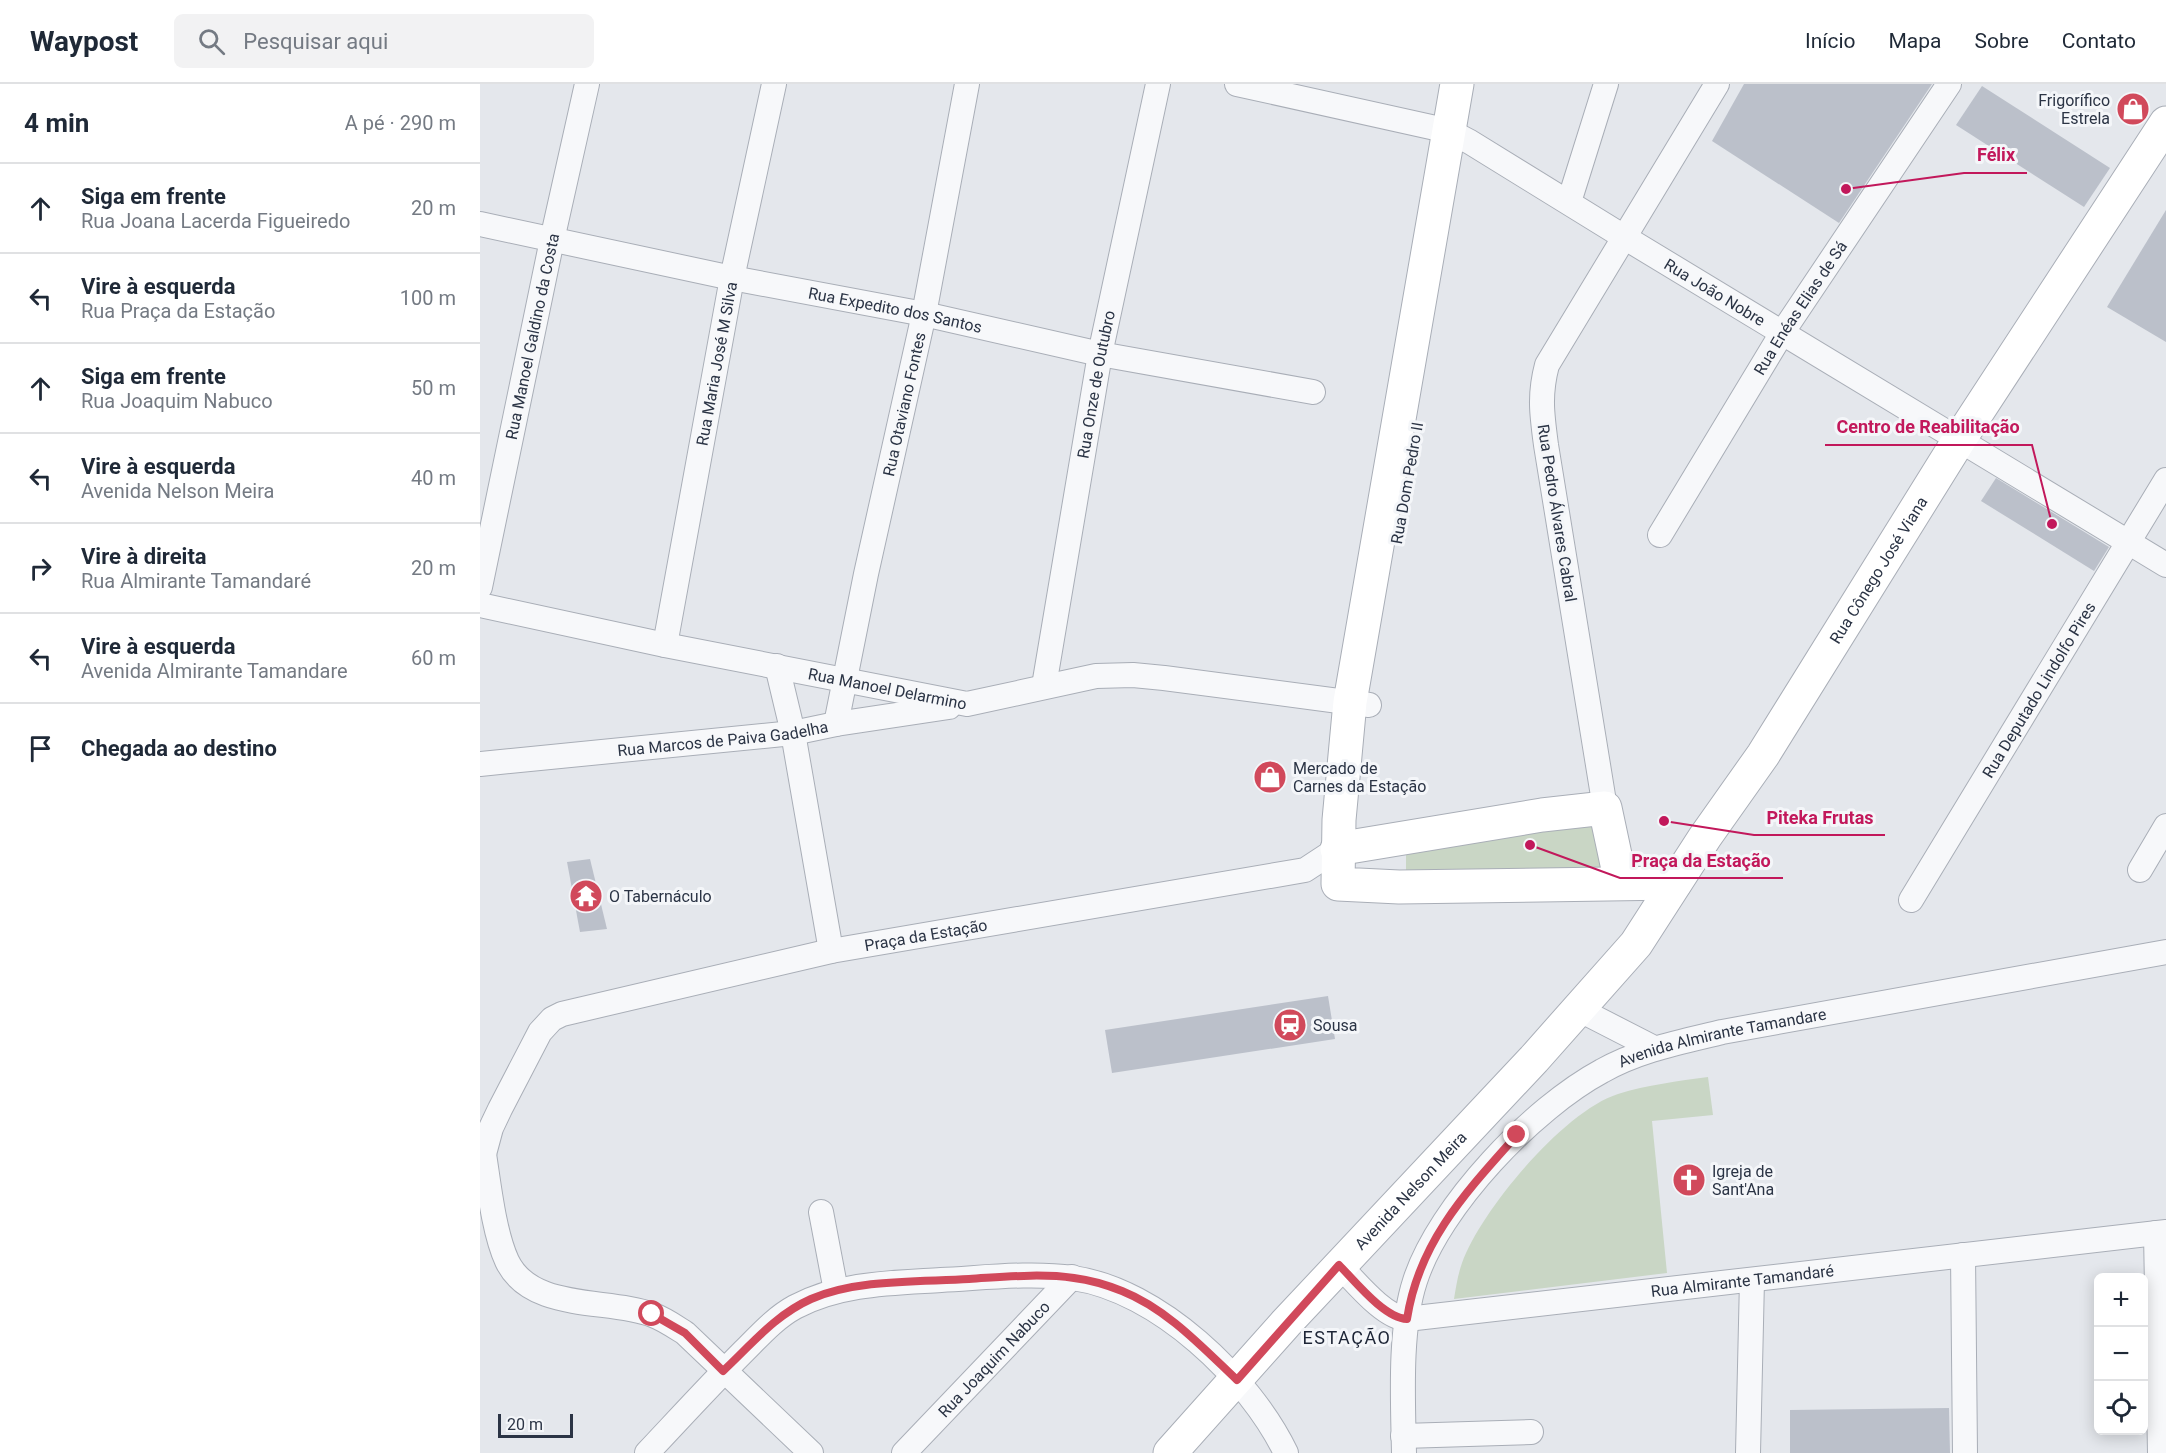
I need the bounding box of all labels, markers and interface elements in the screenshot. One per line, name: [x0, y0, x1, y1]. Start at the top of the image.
search box: [174, 14, 594, 68]
text: Waypost: [30, 25, 138, 58]
icon: search: [195, 25, 228, 58]
text: Pesquisar aqui: [243, 29, 388, 54]
text: Início: [1805, 29, 1856, 53]
text: Mapa: [1889, 29, 1942, 53]
text: Sobre: [1975, 29, 2029, 53]
text: Contato: [2062, 29, 2136, 53]
place label: Frigorífico Estrela: [2038, 91, 2110, 128]
shop icon: Frigorífico Estrela: [2115, 91, 2151, 127]
text: 4 min: [24, 108, 89, 138]
text: A pé · 290 m: [345, 111, 456, 135]
callout: Félix: [1964, 137, 2027, 173]
text: Félix: [1977, 144, 2016, 165]
text: Siga em frente: [81, 184, 226, 209]
icon: ahead: [24, 192, 57, 225]
text: 20 m: [411, 196, 456, 220]
text: Rua Joana Lacerda Figueiredo: [81, 209, 350, 233]
street label: Rua Manoel Galdino da Costa: [501, 231, 563, 441]
street label: Rua Enéas Elias de Sá: [1750, 237, 1851, 378]
street label: Rua João Nobre: [1661, 254, 1769, 330]
text: Vire à esquerda: [81, 274, 235, 299]
street label: Rua Maria José M Silva: [692, 280, 741, 447]
icon: left: [24, 282, 57, 315]
street label: Rua Expedito dos Santos: [807, 283, 984, 336]
text: 100 m: [400, 286, 456, 310]
text: Rua Praça da Estação: [81, 299, 275, 323]
street label: Rua Onze de Outubro: [1073, 309, 1119, 460]
street label: Rua Otaviano Fontes: [879, 330, 929, 478]
text: Siga em frente: [81, 364, 226, 389]
icon: ahead: [24, 372, 57, 405]
text: 50 m: [411, 376, 456, 400]
text: Rua Joaquim Nabuco: [81, 389, 273, 413]
callout: Centro de Reabilitação: [1825, 409, 2032, 445]
text: Centro de Reabilitação: [1836, 416, 2020, 437]
street label: Rua Dom Pedro II: [1387, 421, 1427, 545]
street label: Rua Pedro Álvares Cabral: [1534, 423, 1580, 603]
text: Vire à esquerda: [81, 454, 235, 479]
icon: left: [24, 462, 57, 495]
text: 40 m: [411, 466, 456, 490]
text: Avenida Nelson Meira: [81, 479, 274, 503]
street label: Rua Cônego José Viana: [1825, 493, 1931, 647]
text: Vire à direita: [81, 544, 207, 569]
icon: right: [24, 552, 57, 585]
text: 20 m: [411, 556, 456, 580]
text: Rua Almirante Tamandaré: [81, 569, 311, 593]
street label: Rua Deputado Lindolfo Pires: [1978, 598, 2099, 781]
text: Vire à esquerda: [81, 634, 235, 659]
icon: left: [24, 642, 57, 675]
text: 60 m: [411, 646, 456, 670]
text: Avenida Almirante Tamandare: [81, 659, 348, 683]
street label: Rua Manoel Delarmino: [807, 664, 968, 713]
street label: Rua Marcos de Paiva Gadelha: [616, 716, 830, 760]
icon: arrive: [24, 732, 57, 765]
text: Chegada ao destino: [81, 736, 277, 761]
shop icon: Mercado de Carnes da Estação: [1252, 759, 1288, 795]
place label: Mercado de Carnes da Estação: [1293, 759, 1426, 796]
callout: Piteka Frutas: [1754, 799, 1885, 835]
text: Piteka Frutas: [1766, 807, 1874, 828]
callout: Praça da Estação: [1620, 842, 1783, 878]
text: Praça da Estação: [1631, 850, 1771, 871]
temple icon: O Tabernáculo: [568, 878, 604, 914]
place label: O Tabernáculo: [609, 887, 712, 906]
street label: Praça da Estação: [863, 915, 989, 955]
street label: Avenida Almirante Tamandare: [1615, 1004, 1828, 1071]
station icon: Sousa: [1272, 1007, 1308, 1043]
place label: Sousa: [1313, 1016, 1357, 1035]
route end: [1503, 1121, 1529, 1147]
street label: Avenida Nelson Meira: [1351, 1128, 1470, 1253]
church icon: Igreja de Sant'Ana: [1671, 1162, 1707, 1198]
place label: Igreja de Sant'Ana: [1712, 1162, 1774, 1199]
street label: Rua Almirante Tamandaré: [1650, 1261, 1835, 1300]
map controls: [2094, 1273, 2148, 1435]
button: +: [2094, 1273, 2148, 1327]
street label: Rua Joaquim Nabuco: [934, 1297, 1054, 1421]
route start: [638, 1300, 664, 1326]
district label: ESTAÇÃO: [1303, 1327, 1391, 1348]
button: −: [2094, 1327, 2148, 1381]
button: locate: [2094, 1381, 2148, 1435]
scale bar: [498, 1411, 573, 1438]
text: 20 m: [507, 1415, 543, 1434]

